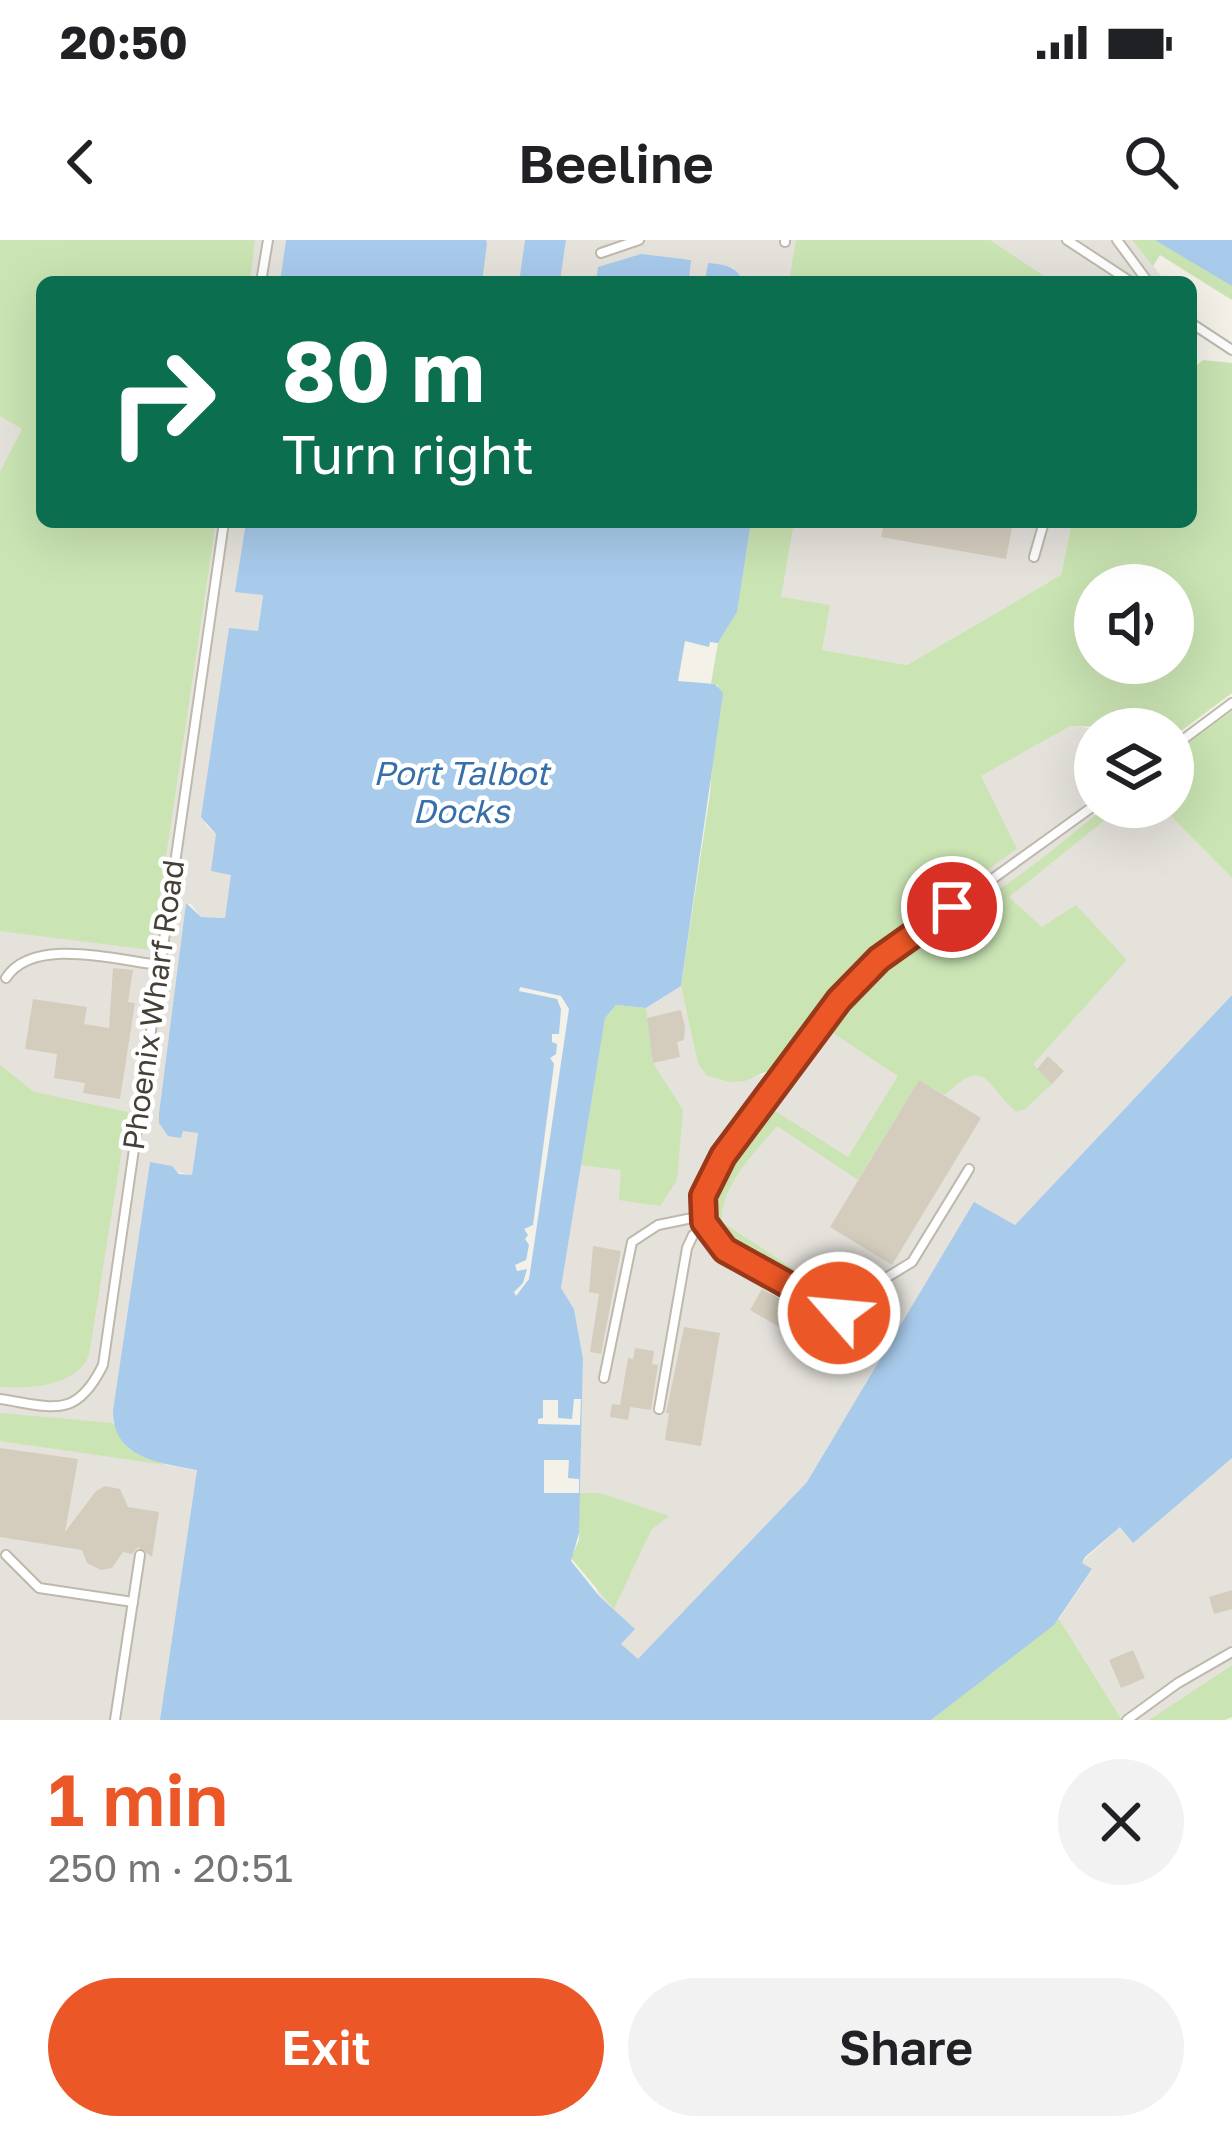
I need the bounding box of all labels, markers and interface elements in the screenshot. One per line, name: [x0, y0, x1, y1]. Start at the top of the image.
text: 20:50: [60, 15, 188, 69]
icon: back: [48, 129, 114, 195]
icon: search: [1118, 129, 1184, 195]
text: Beeline: [518, 130, 714, 195]
text: 80 m: [282, 320, 485, 420]
icon: right: [84, 324, 240, 480]
text: Turn right: [282, 421, 534, 486]
map controls: [1074, 564, 1194, 828]
button: sound: [1074, 564, 1194, 684]
button: layers: [1074, 708, 1194, 828]
water label: Port Talbot Docks: [373, 753, 552, 830]
pin: [901, 856, 1003, 958]
street label: Phoenix Wharf Road: [115, 858, 191, 1152]
icon: arrive: [919, 874, 985, 940]
position arrow: [776, 1250, 902, 1376]
text: 1 min: [48, 1755, 228, 1842]
button: close: [1058, 1759, 1184, 1885]
text: 250 m · 20:51: [48, 1844, 293, 1891]
button: Exit: [48, 1978, 604, 2116]
button: Share: [628, 1978, 1184, 2116]

